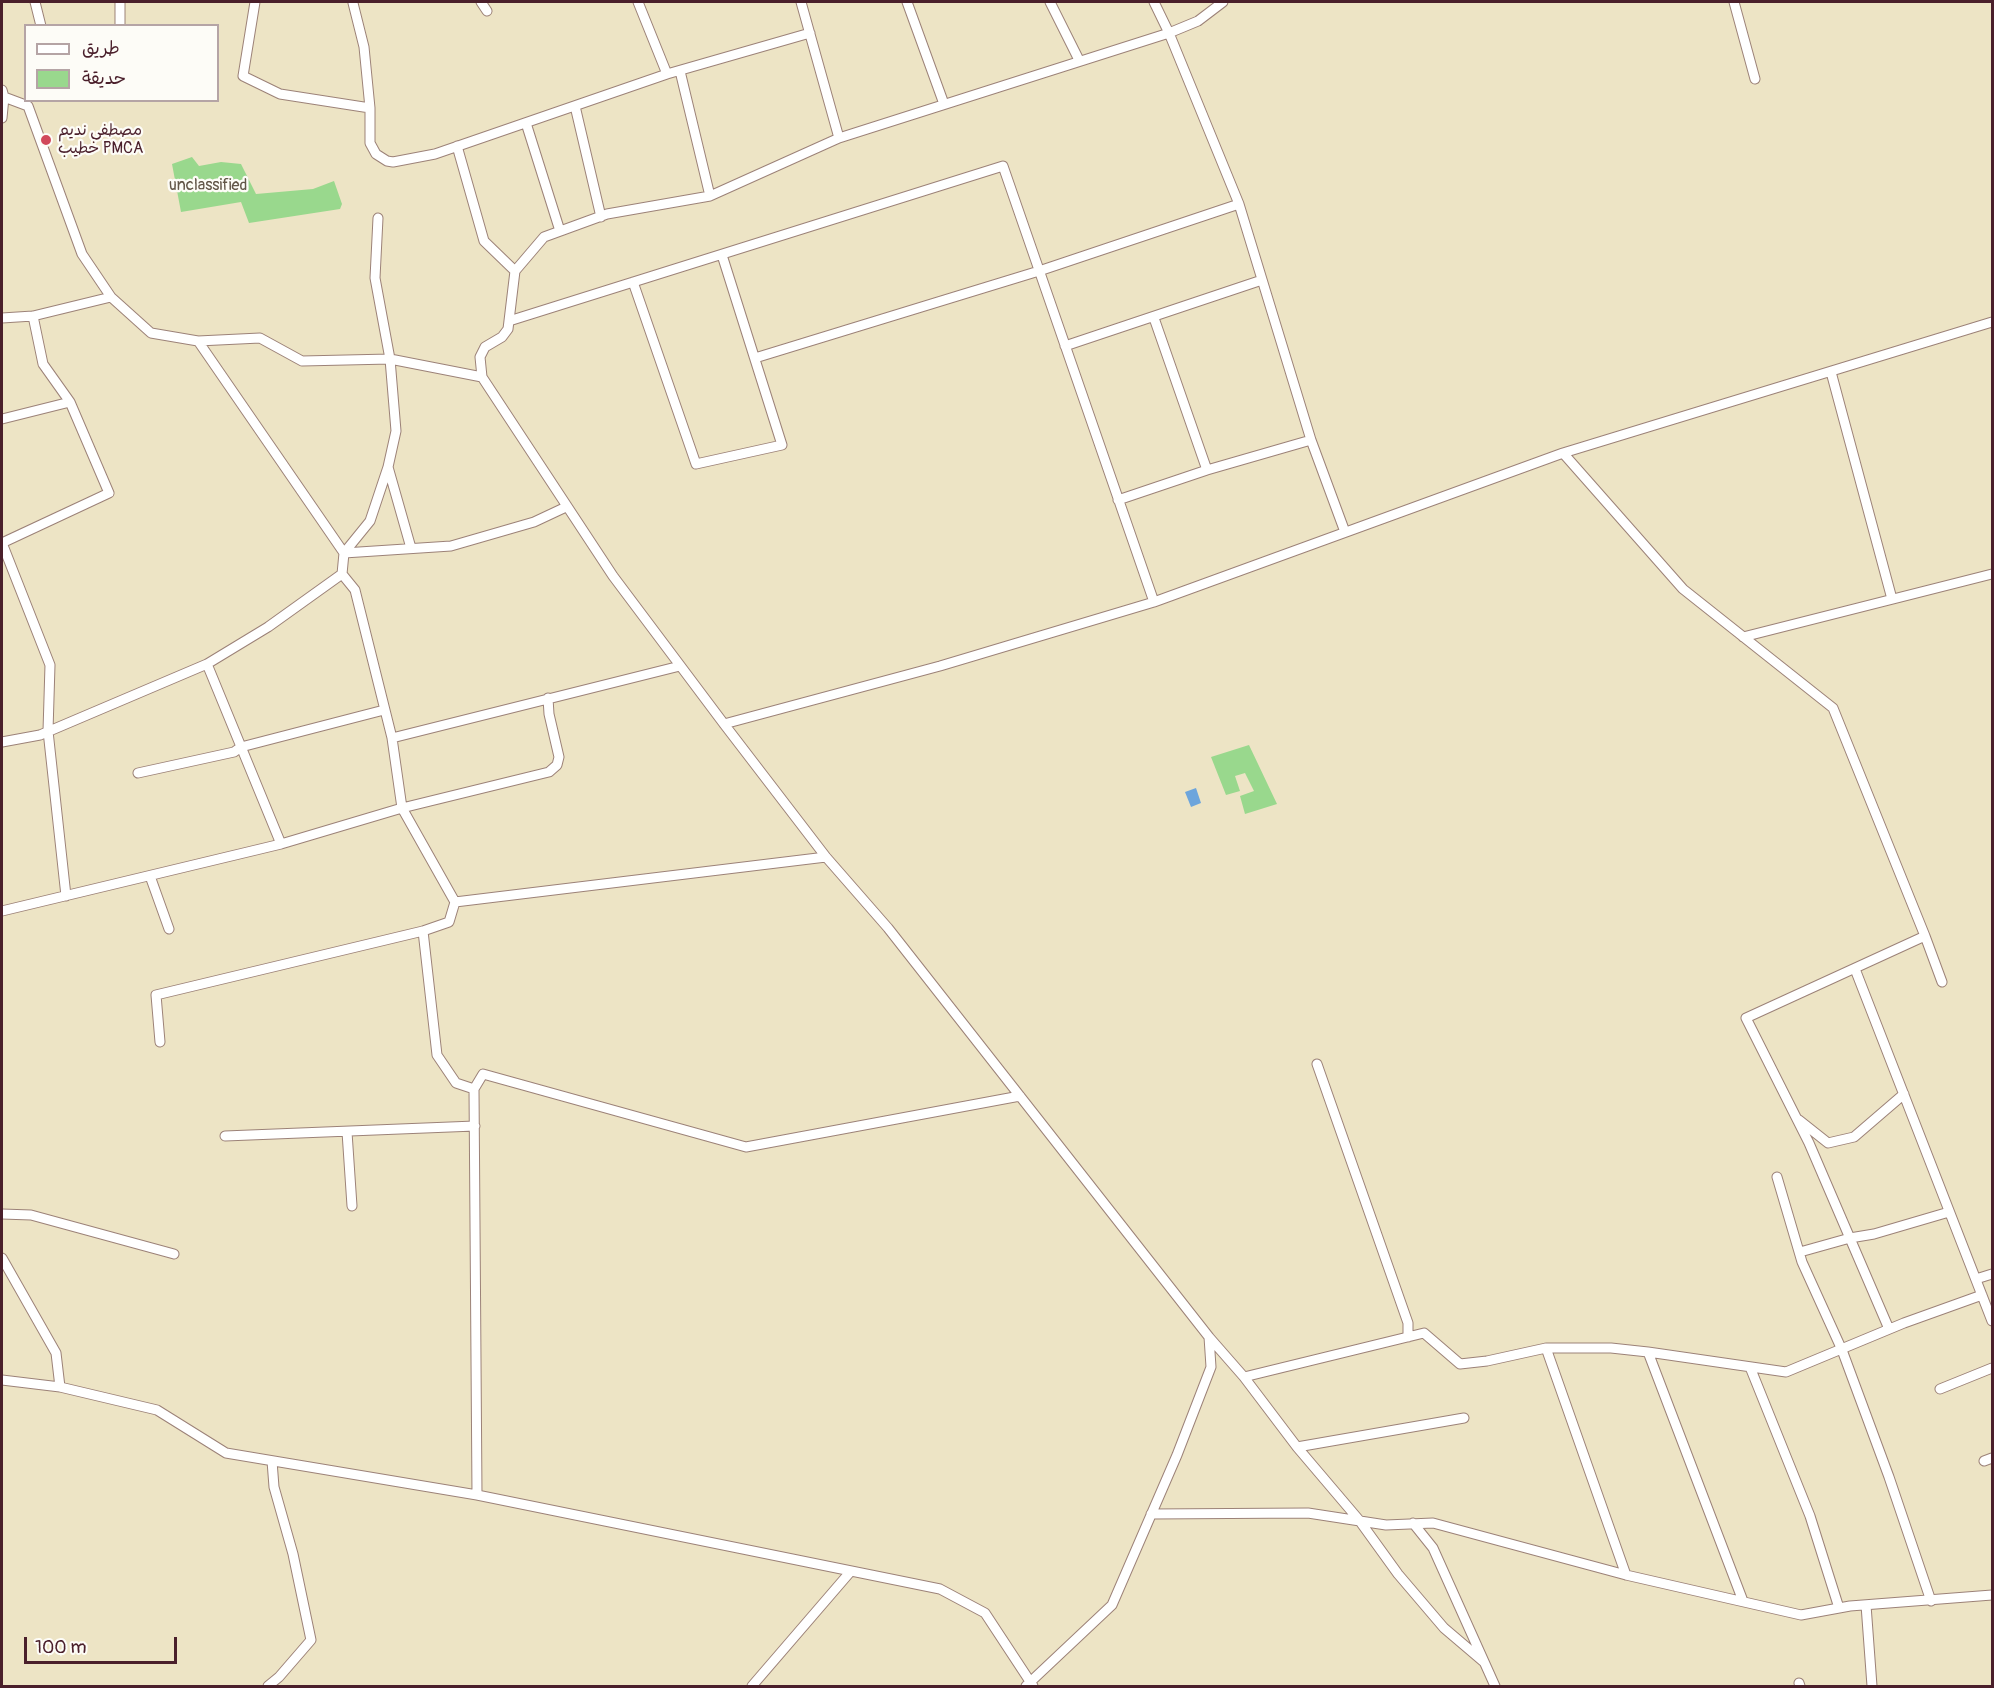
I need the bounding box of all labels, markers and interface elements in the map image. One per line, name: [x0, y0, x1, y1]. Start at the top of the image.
legend: [24, 24, 219, 102]
text: طريق: [82, 37, 120, 60]
text: حديقة: [82, 67, 126, 90]
place label: مصطفى نديم خطيب PMCA: [58, 121, 143, 159]
marker: مصطفى نديم خطيب PMCA: [39, 133, 53, 147]
park label: unclassified: [169, 176, 247, 196]
scale bar: [27, 1625, 180, 1663]
text: 100 m: [35, 1636, 87, 1659]

